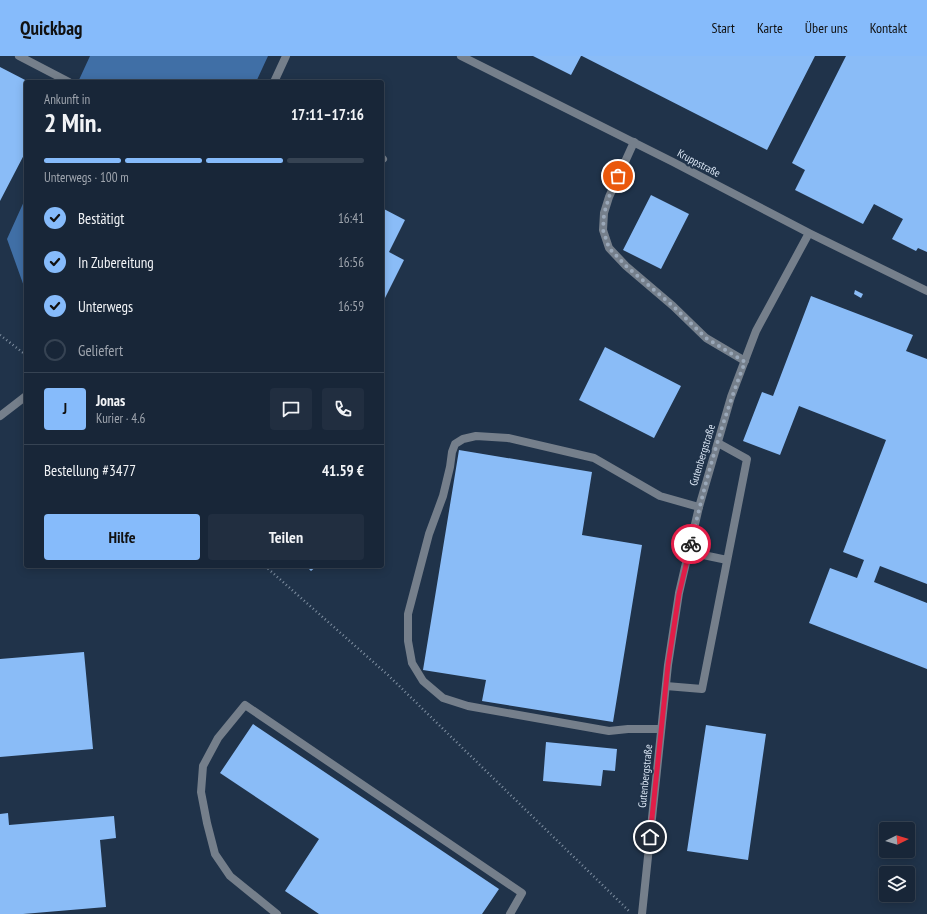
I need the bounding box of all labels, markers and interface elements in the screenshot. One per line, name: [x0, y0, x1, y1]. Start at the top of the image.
text: Quickbag: [20, 16, 82, 40]
text: Start: [711, 19, 735, 37]
text: Karte: [757, 19, 783, 37]
text: Über uns: [805, 19, 848, 37]
text: Kontakt: [870, 19, 907, 37]
text: Ankunft in: [44, 91, 90, 108]
text: 17:11–17:16: [291, 105, 364, 124]
text: 2 Min.: [44, 106, 102, 139]
street label: Kruppstraße: [675, 146, 723, 180]
pin: [601, 159, 635, 193]
icon: bag: [607, 165, 629, 187]
text: Unterwegs · 100 m: [44, 169, 129, 186]
icon: check: [44, 207, 66, 229]
text: Bestätigt: [78, 209, 124, 228]
text: 16:41: [338, 210, 364, 227]
icon: check: [44, 251, 66, 273]
text: In Zubereitung: [78, 253, 154, 272]
text: 16:56: [338, 254, 364, 271]
icon: check: [44, 295, 66, 317]
text: Unterwegs: [78, 297, 133, 316]
text: 16:59: [338, 298, 364, 315]
text: Geliefert: [78, 341, 123, 360]
button: chat: [270, 388, 312, 430]
button: phone: [322, 388, 364, 430]
text: Jonas: [96, 391, 125, 410]
text: J: [63, 399, 67, 418]
text: Kurier · 4.6: [96, 410, 145, 427]
street label: Gutenbergstraße: [686, 422, 718, 487]
text: Bestellung #3477: [44, 461, 136, 480]
text: 41.59 €: [322, 461, 364, 480]
button: Hilfe: [44, 514, 200, 560]
button: Teilen: [208, 514, 364, 560]
courier: [671, 524, 711, 564]
icon: bike: [680, 533, 702, 555]
street label: Gutenbergstraße: [635, 743, 655, 808]
pin: [633, 820, 667, 854]
north arrow: [879, 822, 915, 858]
map controls: [879, 822, 915, 902]
icon: home: [639, 826, 661, 848]
button: layers: [879, 866, 915, 902]

